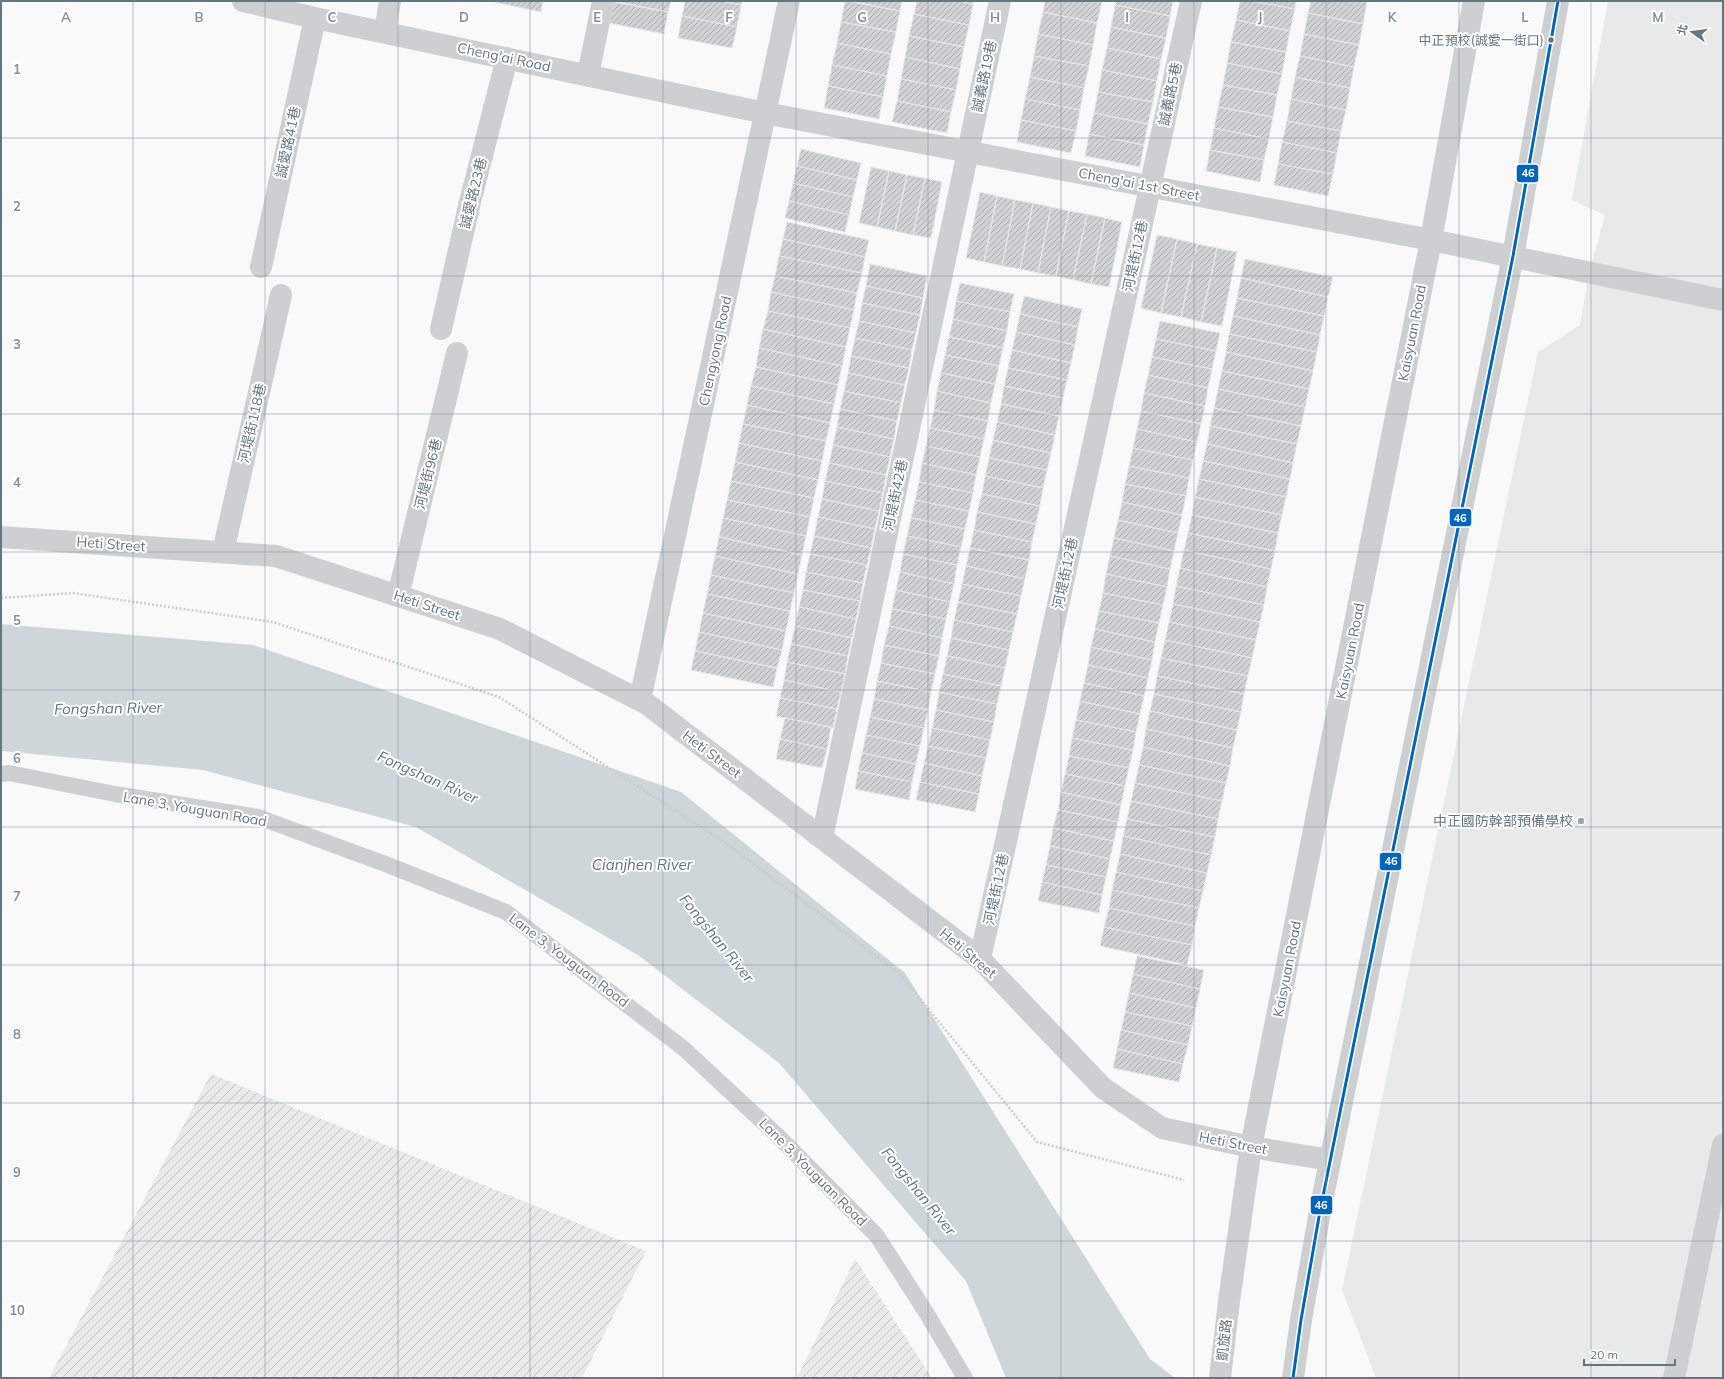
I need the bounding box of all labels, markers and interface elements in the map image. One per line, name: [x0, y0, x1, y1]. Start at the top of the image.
text: A: [61, 9, 71, 25]
text: B: [195, 9, 204, 25]
text: C: [328, 9, 337, 25]
text: D: [459, 9, 469, 25]
text: E: [593, 9, 601, 25]
text: F: [725, 9, 733, 25]
text: G: [857, 9, 867, 25]
text: H: [990, 9, 1000, 25]
text: I: [1125, 9, 1129, 25]
text: J: [1258, 9, 1262, 25]
text: K: [1388, 9, 1398, 25]
text: L: [1521, 9, 1529, 25]
text: M: [1652, 9, 1664, 25]
north arrow: [1672, 12, 1712, 52]
text: 北: [1674, 23, 1690, 37]
place label: 中正預校(誠愛一街口): [1419, 32, 1544, 48]
marker: 中正預校(誠愛一街口): [1546, 35, 1556, 45]
street label: Cheng'ai Road: [456, 38, 552, 76]
street label: 誠義路19巷: [968, 39, 1000, 113]
text: 1: [13, 61, 21, 77]
street label: 誠義路5巷: [1155, 61, 1185, 127]
street label: 誠愛路41巷: [272, 105, 304, 179]
street label: 誠愛路23巷: [455, 155, 491, 231]
street label: Cheng'ai 1st Street: [1077, 163, 1201, 205]
line badge: 46: [1516, 164, 1539, 183]
text: 46: [1521, 166, 1535, 180]
text: 2: [13, 198, 21, 214]
street label: 河堤街12巷: [1119, 219, 1151, 293]
street label: Kaisyuan Road: [1394, 283, 1430, 383]
street label: Chengyong Road: [695, 294, 735, 408]
text: 3: [13, 336, 21, 352]
street label: 河堤街118巷: [234, 381, 270, 465]
street label: 河堤街96巷: [410, 436, 446, 512]
street label: 河堤街42巷: [879, 458, 911, 532]
text: 4: [13, 474, 21, 490]
line badge: 46: [1449, 508, 1472, 527]
text: 46: [1453, 511, 1467, 525]
street label: Heti Street: [76, 533, 146, 555]
street label: 河堤街12巷: [1049, 536, 1081, 610]
street label: Heti Street: [391, 586, 463, 624]
street label: Kaisyuan Road: [1332, 601, 1368, 701]
text: 5: [13, 612, 21, 628]
water label: Fongshan River: [54, 698, 163, 718]
street label: Heti Street: [679, 726, 745, 782]
water label: Fongshan River: [375, 746, 482, 808]
text: 6: [13, 750, 21, 766]
street label: Lane 3, Youguan Road: [122, 788, 268, 830]
place label: 中正國防幹部預備學校: [1433, 812, 1573, 830]
marker: 中正國防幹部預備學校: [1576, 816, 1586, 826]
street label: 河堤街12巷: [980, 852, 1012, 926]
line badge: 46: [1379, 852, 1402, 871]
text: 46: [1384, 854, 1398, 868]
water label: Cianjhen River: [592, 855, 693, 874]
text: 7: [13, 888, 21, 904]
water label: Fongshan River: [676, 890, 759, 986]
street label: Lane 3, Youguan Road: [506, 909, 632, 1011]
street label: Kaisyuan Road: [1269, 919, 1305, 1019]
street label: Heti Street: [936, 924, 1000, 982]
text: 8: [13, 1026, 21, 1042]
street label: Lane 3, Youguan Road: [755, 1114, 871, 1230]
street label: Heti Street: [1197, 1128, 1269, 1158]
water label: Fongshan River: [878, 1143, 961, 1239]
text: 9: [13, 1164, 21, 1180]
line badge: 46: [1310, 1195, 1333, 1215]
text: 46: [1314, 1198, 1328, 1212]
text: 10: [9, 1302, 25, 1318]
street label: 凱旋路: [1213, 1318, 1235, 1362]
scale bar: [1584, 1341, 1675, 1367]
text: 20 m: [1590, 1347, 1618, 1362]

